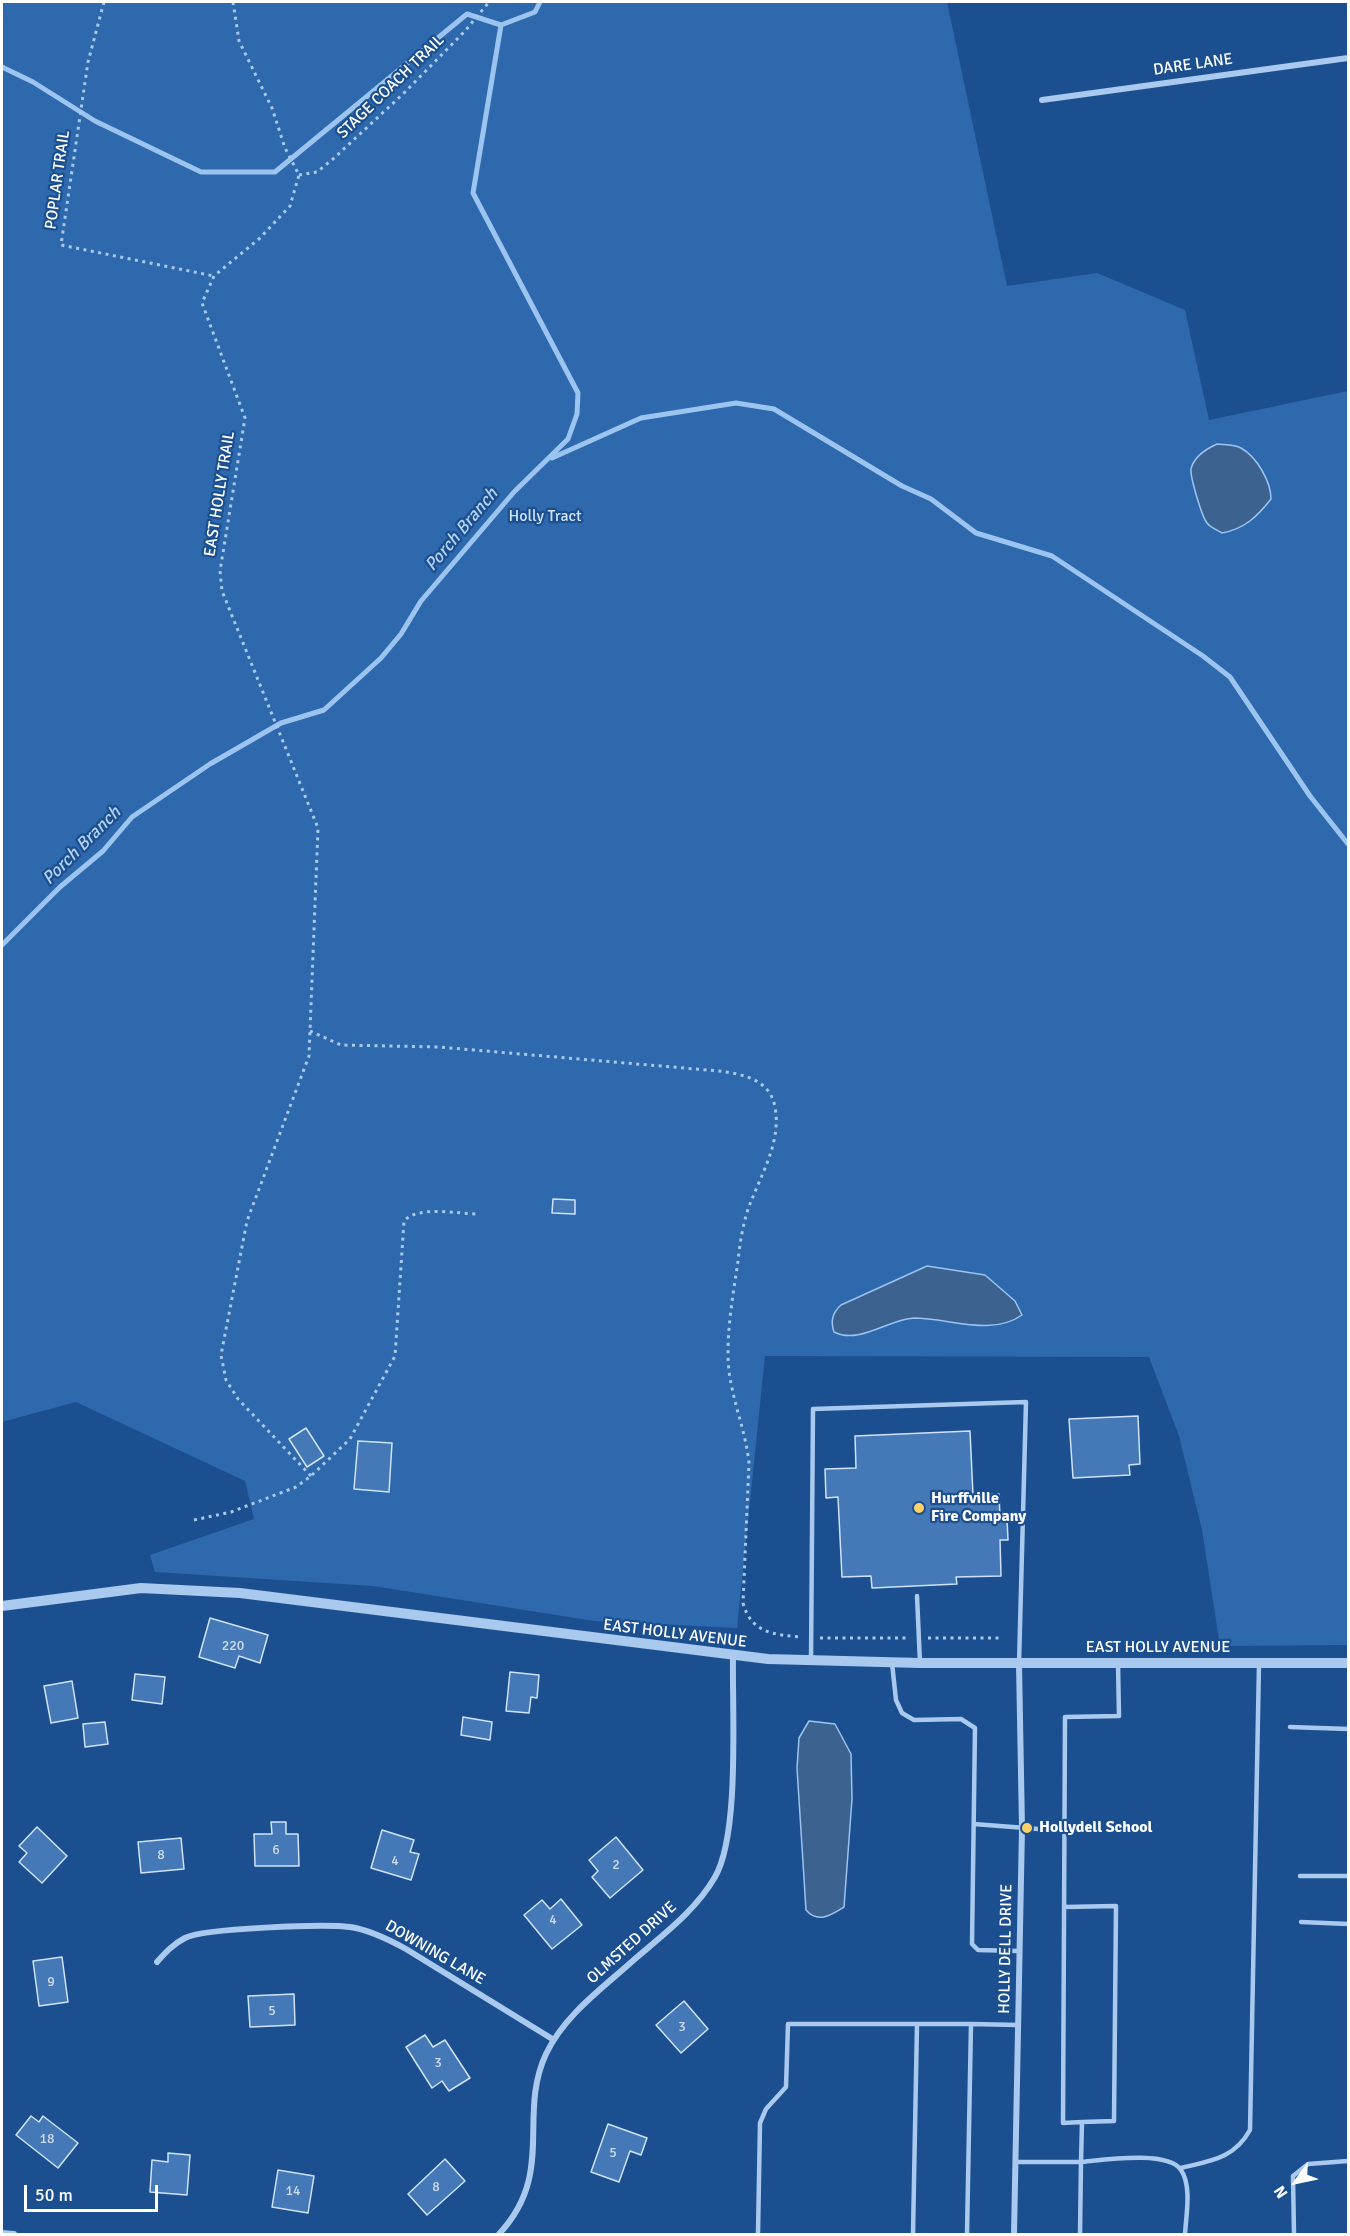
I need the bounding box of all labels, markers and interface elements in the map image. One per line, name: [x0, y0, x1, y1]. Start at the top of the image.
street label: STAGE COACH TRAIL: [333, 31, 449, 143]
street label: DARE LANE: [1152, 50, 1234, 80]
street label: POPLAR TRAIL: [42, 129, 74, 231]
street label: EAST HOLLY TRAIL: [201, 430, 239, 558]
water label: Porch Branch: [421, 484, 503, 576]
park label: Holly Tract: [508, 507, 582, 527]
water label: Porch Branch: [38, 802, 126, 890]
place label: Hurffville Fire Company: [931, 1489, 1026, 1527]
marker: Hurffville Fire Company: [912, 1501, 926, 1515]
street label: EAST HOLLY AVENUE: [602, 1616, 748, 1652]
house number: 220: [222, 1638, 244, 1654]
street label: EAST HOLLY AVENUE: [1086, 1638, 1230, 1658]
place label: Hollydell School: [1039, 1818, 1153, 1838]
marker: Hollydell School: [1020, 1821, 1034, 1835]
house number: 6: [272, 1842, 280, 1858]
house number: 8: [157, 1847, 165, 1863]
house number: 4: [391, 1853, 399, 1869]
house number: 2: [612, 1857, 620, 1873]
street label: HOLLY DELL DRIVE: [995, 1884, 1017, 2014]
street label: OLMSTED DRIVE: [583, 1898, 681, 1988]
house number: 4: [549, 1912, 557, 1928]
street label: DOWNING LANE: [381, 1917, 489, 1989]
house number: 9: [47, 1974, 55, 1990]
house number: 5: [268, 2003, 276, 2019]
house number: 3: [678, 2019, 686, 2035]
house number: 3: [434, 2055, 442, 2071]
house number: 18: [39, 2131, 55, 2147]
house number: 5: [609, 2145, 617, 2161]
north arrow: [1266, 2152, 1326, 2212]
scale bar: [27, 2173, 160, 2211]
house number: 8: [432, 2179, 440, 2195]
text: N: [1269, 2182, 1292, 2202]
house number: 14: [285, 2183, 301, 2199]
text: 50 m: [35, 2184, 73, 2206]

